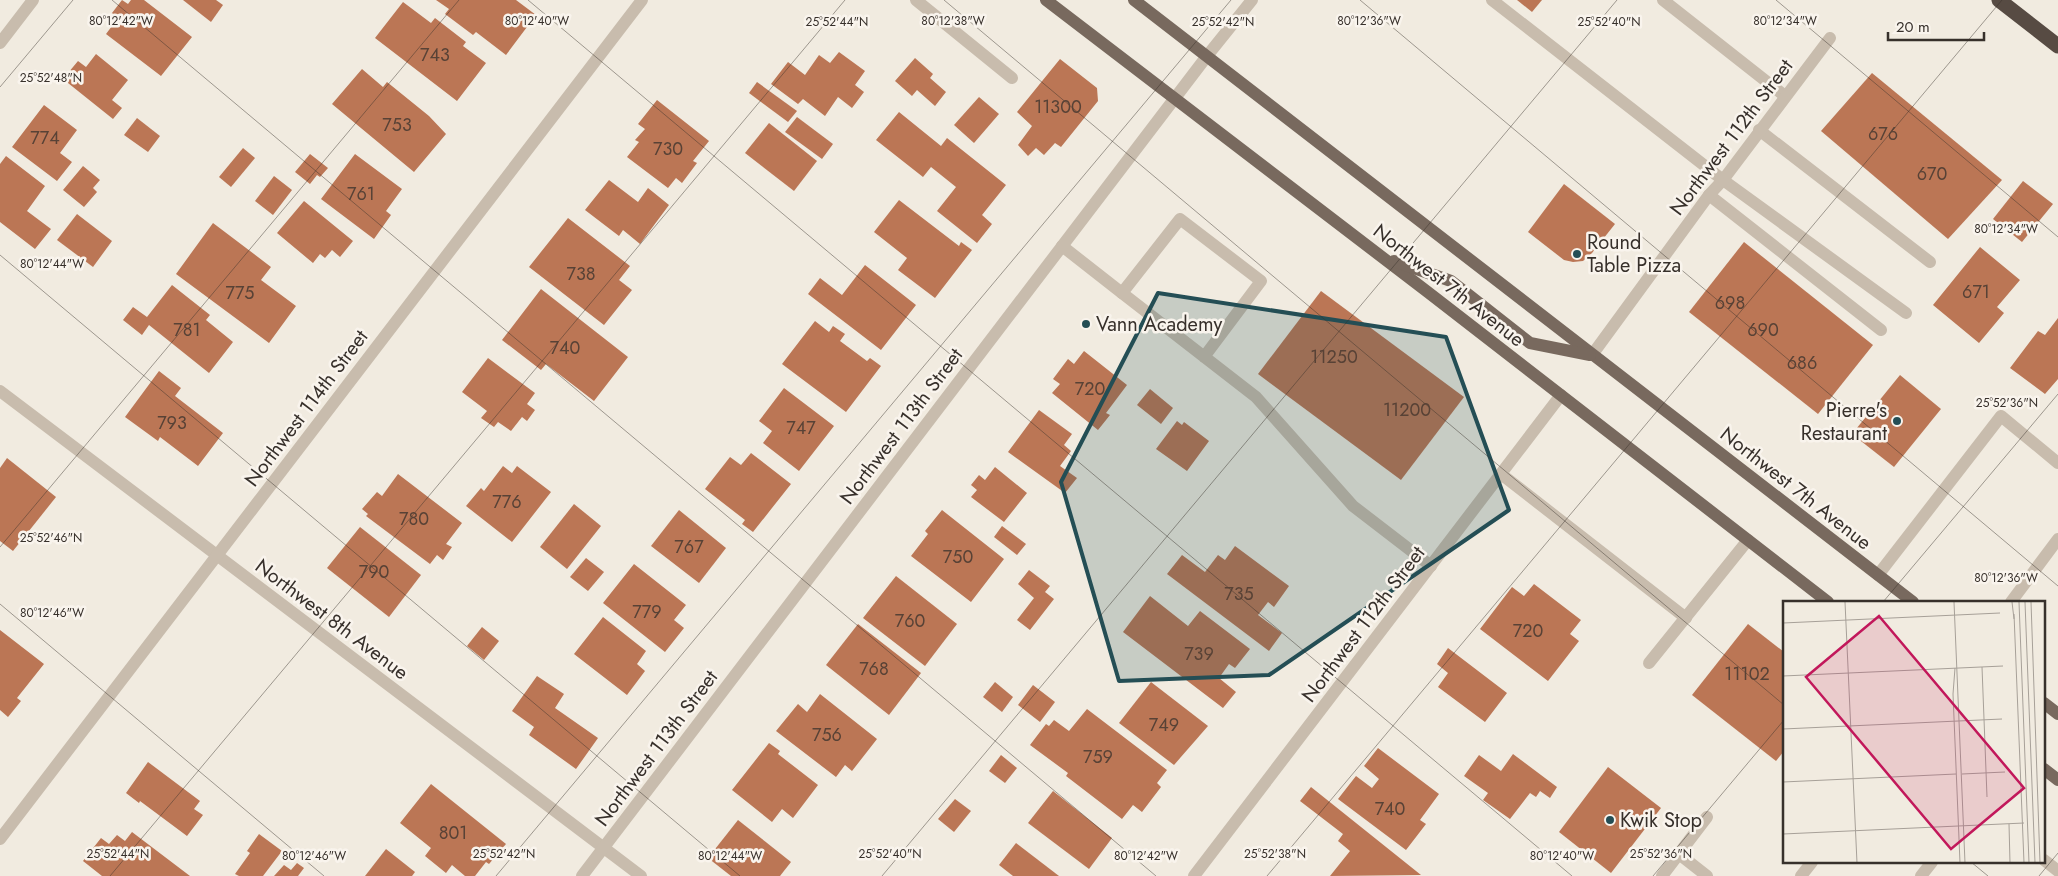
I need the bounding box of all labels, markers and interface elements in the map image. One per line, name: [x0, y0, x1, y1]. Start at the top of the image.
scale bar: [1888, 10, 1984, 42]
text: 80°12'42"W: [89, 12, 153, 30]
text: 80°12'40"W: [505, 12, 569, 30]
text: 80°12'38"W: [921, 12, 985, 30]
text: 80°12'36"W: [1337, 12, 1401, 30]
text: 80°12'34"W: [1753, 12, 1817, 30]
text: 25°52'44"N: [806, 13, 868, 31]
text: 25°52'42"N: [1192, 13, 1254, 31]
text: 25°52'40"N: [1577, 13, 1641, 31]
text: 20 m: [1896, 16, 1930, 38]
house number: 743: [420, 42, 450, 68]
street label: Northwest 112th Street: [1663, 53, 1800, 222]
text: 25°52'48"N: [20, 69, 82, 87]
house number: 11300: [1034, 94, 1082, 120]
house number: 753: [382, 112, 412, 138]
house number: 676: [1868, 121, 1898, 147]
house number: 774: [30, 125, 60, 151]
house number: 730: [653, 136, 683, 162]
house number: 670: [1917, 161, 1948, 187]
house number: 761: [347, 181, 375, 207]
street label: Northwest 7th Avenue: [1367, 217, 1531, 354]
text: 80°12'34"W: [1974, 220, 2038, 238]
place label: Round Table Pizza: [1587, 228, 1681, 280]
marker: Round Table Pizza: [1571, 248, 1583, 260]
text: 80°12'44"W: [20, 255, 84, 273]
house number: 738: [566, 261, 596, 287]
house number: 671: [1962, 279, 1990, 305]
house number: 775: [225, 280, 255, 306]
house number: 698: [1715, 290, 1745, 316]
place label: Vann Academy: [1096, 310, 1222, 339]
house number: 781: [173, 317, 201, 343]
house number: 690: [1747, 317, 1779, 343]
marker: Vann Academy: [1080, 318, 1092, 330]
street label: Northwest 114th Street: [238, 324, 375, 493]
house number: 740: [550, 335, 581, 361]
street label: Northwest 113th Street: [833, 342, 970, 510]
house number: 11250: [1310, 344, 1358, 370]
house number: 686: [1787, 350, 1817, 376]
house number: 720: [1075, 376, 1105, 402]
text: 25°52'36"N: [1976, 394, 2038, 412]
place label: Pierre's Restaurant: [1801, 396, 1887, 448]
house number: 11200: [1383, 397, 1431, 423]
house number: 793: [157, 410, 187, 436]
house number: 747: [786, 415, 816, 441]
marker: Pierre's Restaurant: [1891, 415, 1903, 427]
street label: Northwest 7th Avenue: [1714, 420, 1878, 557]
house number: 776: [492, 489, 522, 515]
house number: 780: [399, 506, 429, 532]
text: 25°52'46"N: [20, 529, 82, 547]
house number: 767: [674, 534, 704, 560]
street label: Northwest 112th Street: [1295, 540, 1432, 709]
house number: 750: [943, 544, 973, 570]
street label: Northwest 8th Avenue: [249, 552, 414, 687]
house number: 790: [359, 559, 390, 585]
text: 80°12'36"W: [1974, 569, 2038, 587]
house number: 735: [1224, 581, 1254, 607]
house number: 779: [632, 599, 662, 625]
inset map: [1783, 601, 2046, 864]
text: 80°12'46"W: [20, 604, 84, 622]
house number: 760: [895, 608, 926, 634]
house number: 720: [1513, 618, 1543, 644]
house number: 739: [1184, 641, 1214, 667]
house number: 768: [859, 656, 889, 682]
house number: 11102: [1724, 661, 1770, 687]
street label: Northwest 113th Street: [588, 664, 725, 832]
house number: 749: [1149, 712, 1179, 738]
house number: 756: [812, 722, 842, 748]
house number: 759: [1083, 744, 1113, 770]
house number: 740: [1375, 796, 1406, 822]
place label: Kwik Stop: [1620, 806, 1702, 835]
marker: Kwik Stop: [1604, 814, 1616, 826]
house number: 801: [439, 820, 467, 846]
text: 25°52'44"N: [87, 845, 149, 863]
text: 25°52'42"N: [473, 845, 535, 863]
text: 25°52'40"N: [858, 845, 922, 863]
text: 25°52'38"N: [1244, 845, 1306, 863]
text: 25°52'36"N: [1630, 845, 1692, 863]
text: 80°12'46"W: [282, 847, 346, 865]
text: 80°12'44"W: [698, 847, 762, 865]
text: 80°12'42"W: [1114, 847, 1178, 865]
text: 80°12'40"W: [1530, 847, 1594, 865]

